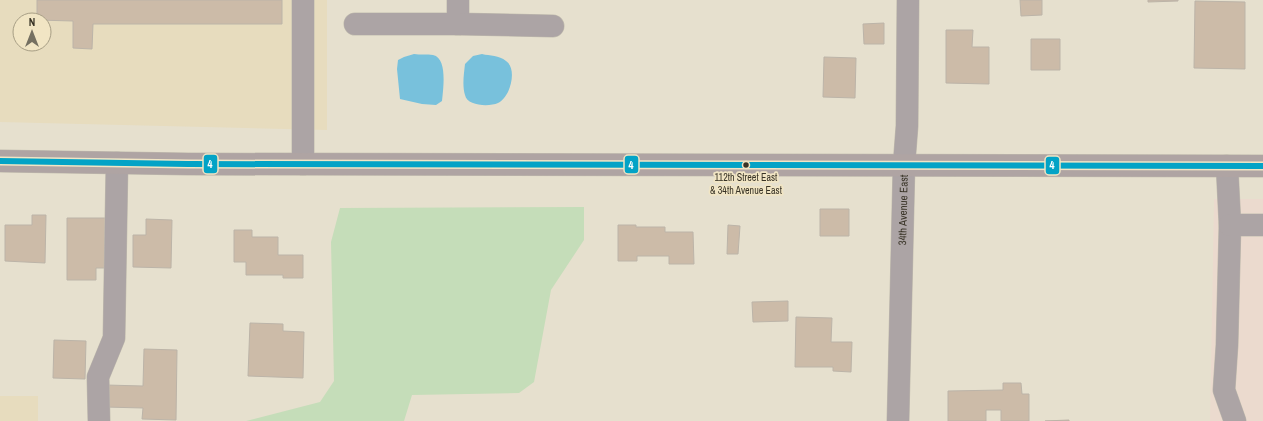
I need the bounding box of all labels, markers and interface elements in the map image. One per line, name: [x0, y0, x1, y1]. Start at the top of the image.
north arrow: [12, 12, 52, 52]
text: N: [29, 15, 35, 29]
line badge: 4: [203, 154, 218, 174]
line badge: 4: [624, 155, 639, 174]
line badge: 4: [1045, 156, 1060, 175]
text: 4: [207, 157, 213, 171]
text: 4: [628, 158, 634, 172]
text: 4: [1049, 158, 1055, 172]
marker: 112th Street East & 34th Avenue East: [741, 160, 751, 170]
place label: 112th Street East & 34th Avenue East: [710, 171, 783, 197]
street label: 34th Avenue East: [895, 174, 911, 246]

